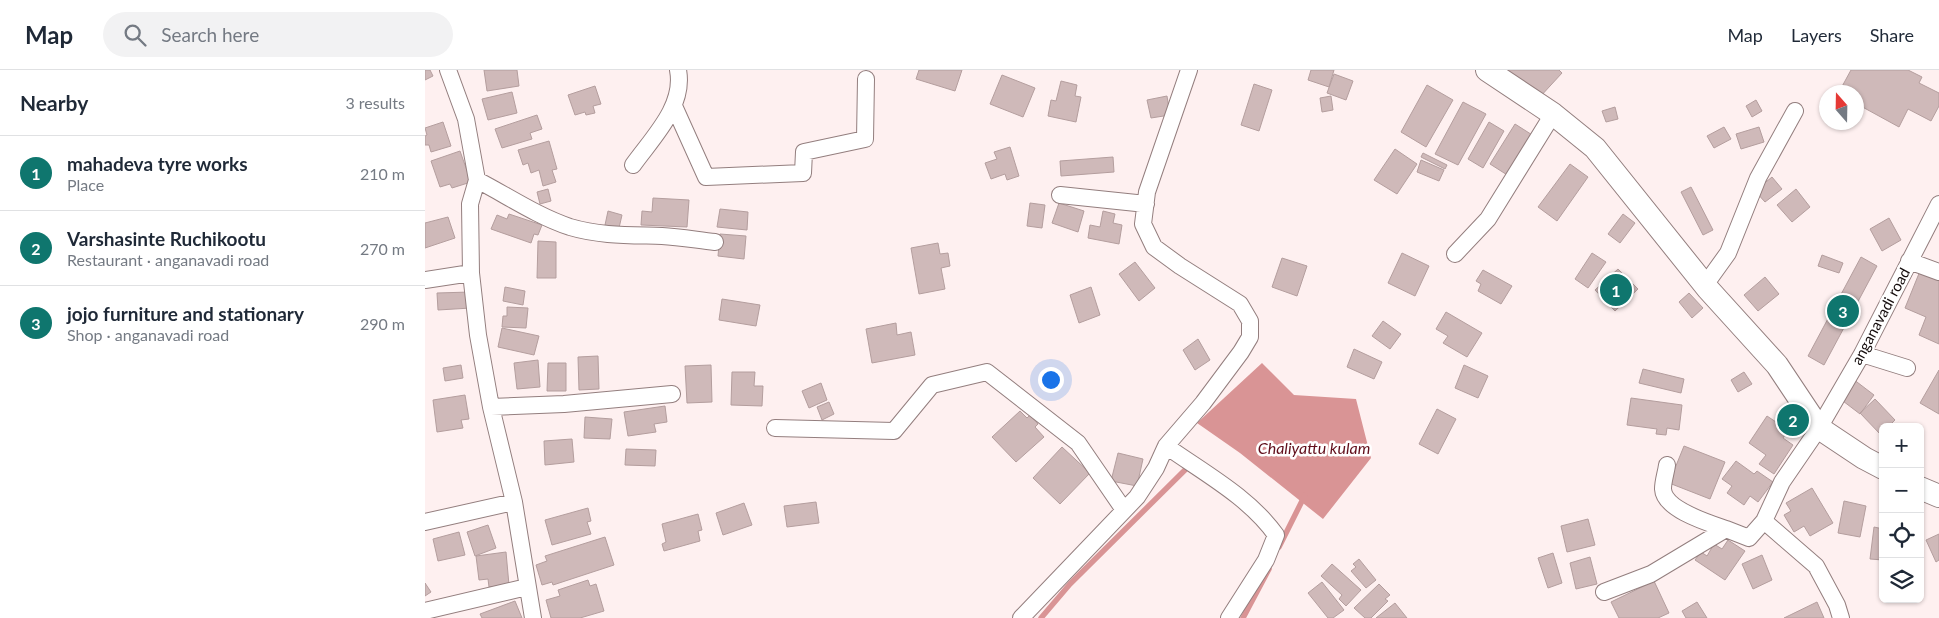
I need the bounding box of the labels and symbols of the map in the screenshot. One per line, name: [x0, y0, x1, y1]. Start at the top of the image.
north arrow: [1819, 85, 1864, 130]
street label: anganavadi road: [1847, 264, 1913, 368]
pin: 1: [1600, 271, 1632, 309]
pin: 3: [1827, 292, 1859, 330]
your location: [1038, 367, 1064, 393]
pin: 2: [1777, 401, 1809, 439]
water label: Chaliyattu kulam: [1258, 438, 1370, 457]

